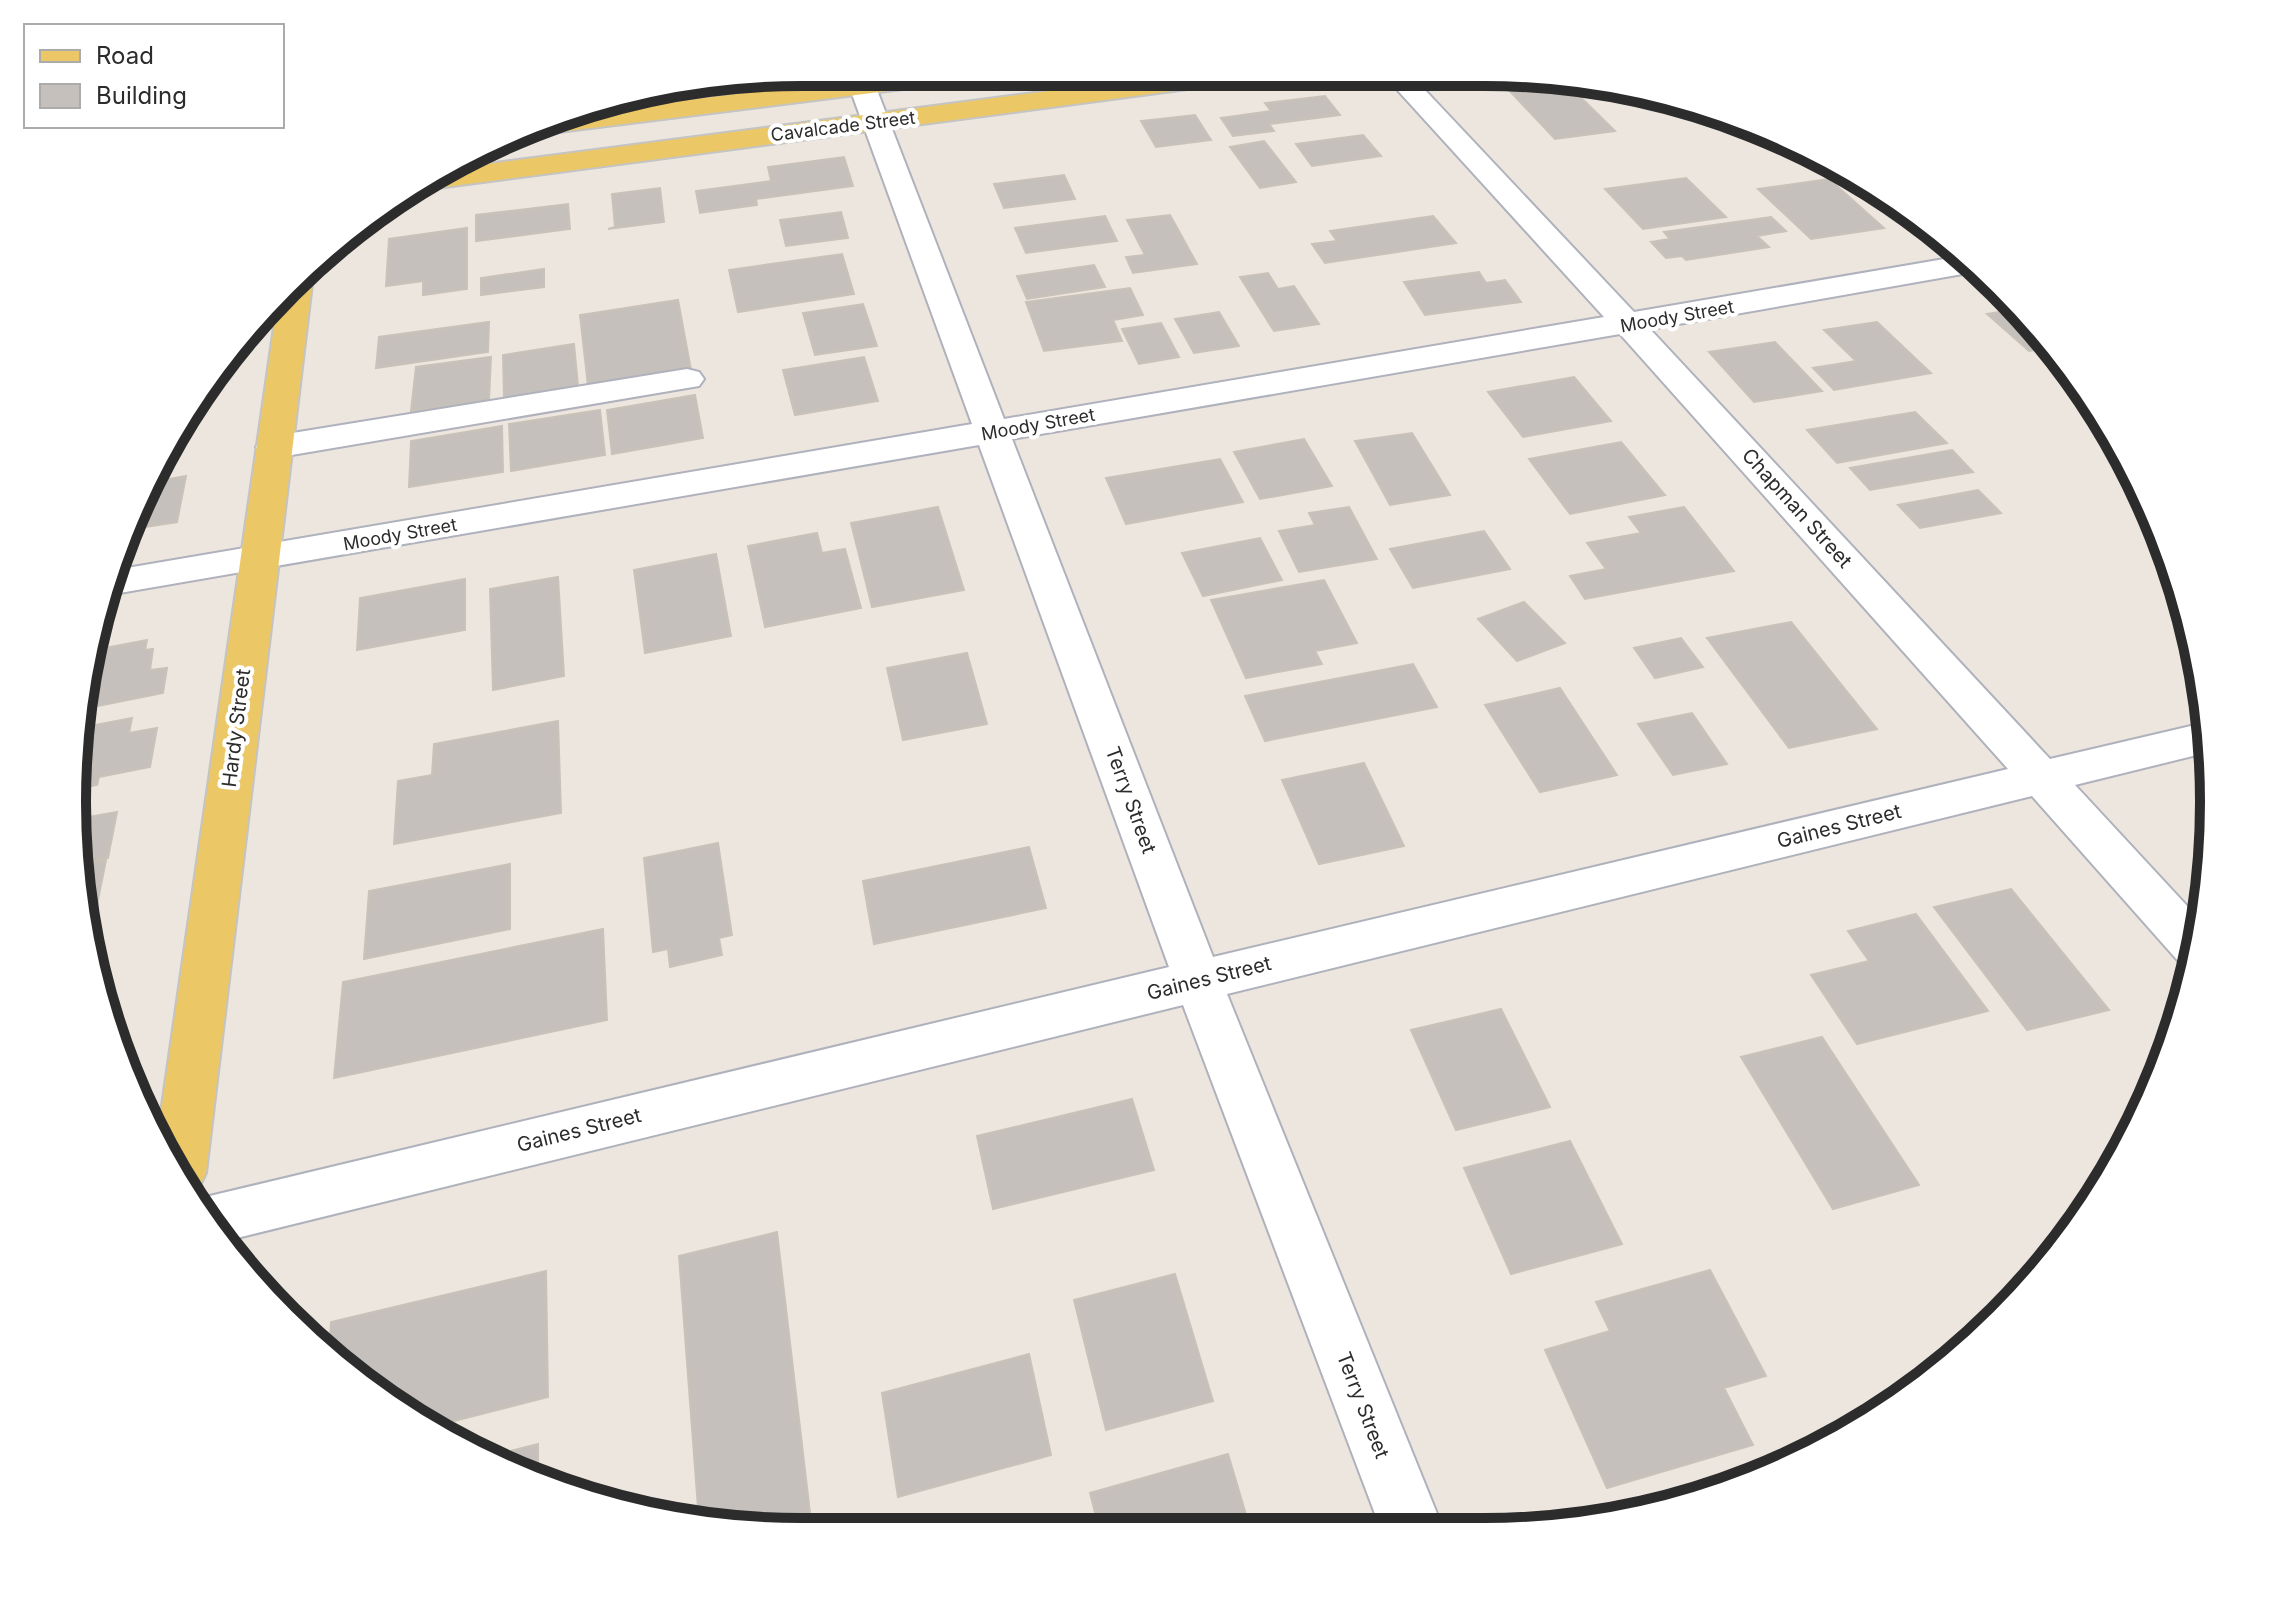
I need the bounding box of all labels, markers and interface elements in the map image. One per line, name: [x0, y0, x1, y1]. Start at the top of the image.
legend: [24, 24, 284, 128]
text: Road: [96, 41, 154, 70]
text: Building: [96, 81, 187, 110]
street label: Cavalcade Street: [770, 107, 917, 145]
street label: Moody Street: [1619, 296, 1736, 336]
street label: Moody Street: [980, 404, 1097, 444]
street label: Chapman Street: [1737, 443, 1857, 573]
street label: Moody Street: [342, 514, 459, 554]
street label: Hardy Street: [217, 667, 255, 788]
street label: Terry Street: [1101, 743, 1162, 857]
street label: Gaines Street: [1774, 799, 1904, 853]
street label: Gaines Street: [1144, 951, 1274, 1005]
street label: Gaines Street: [514, 1103, 644, 1157]
street label: Terry Street: [1332, 1348, 1394, 1462]

